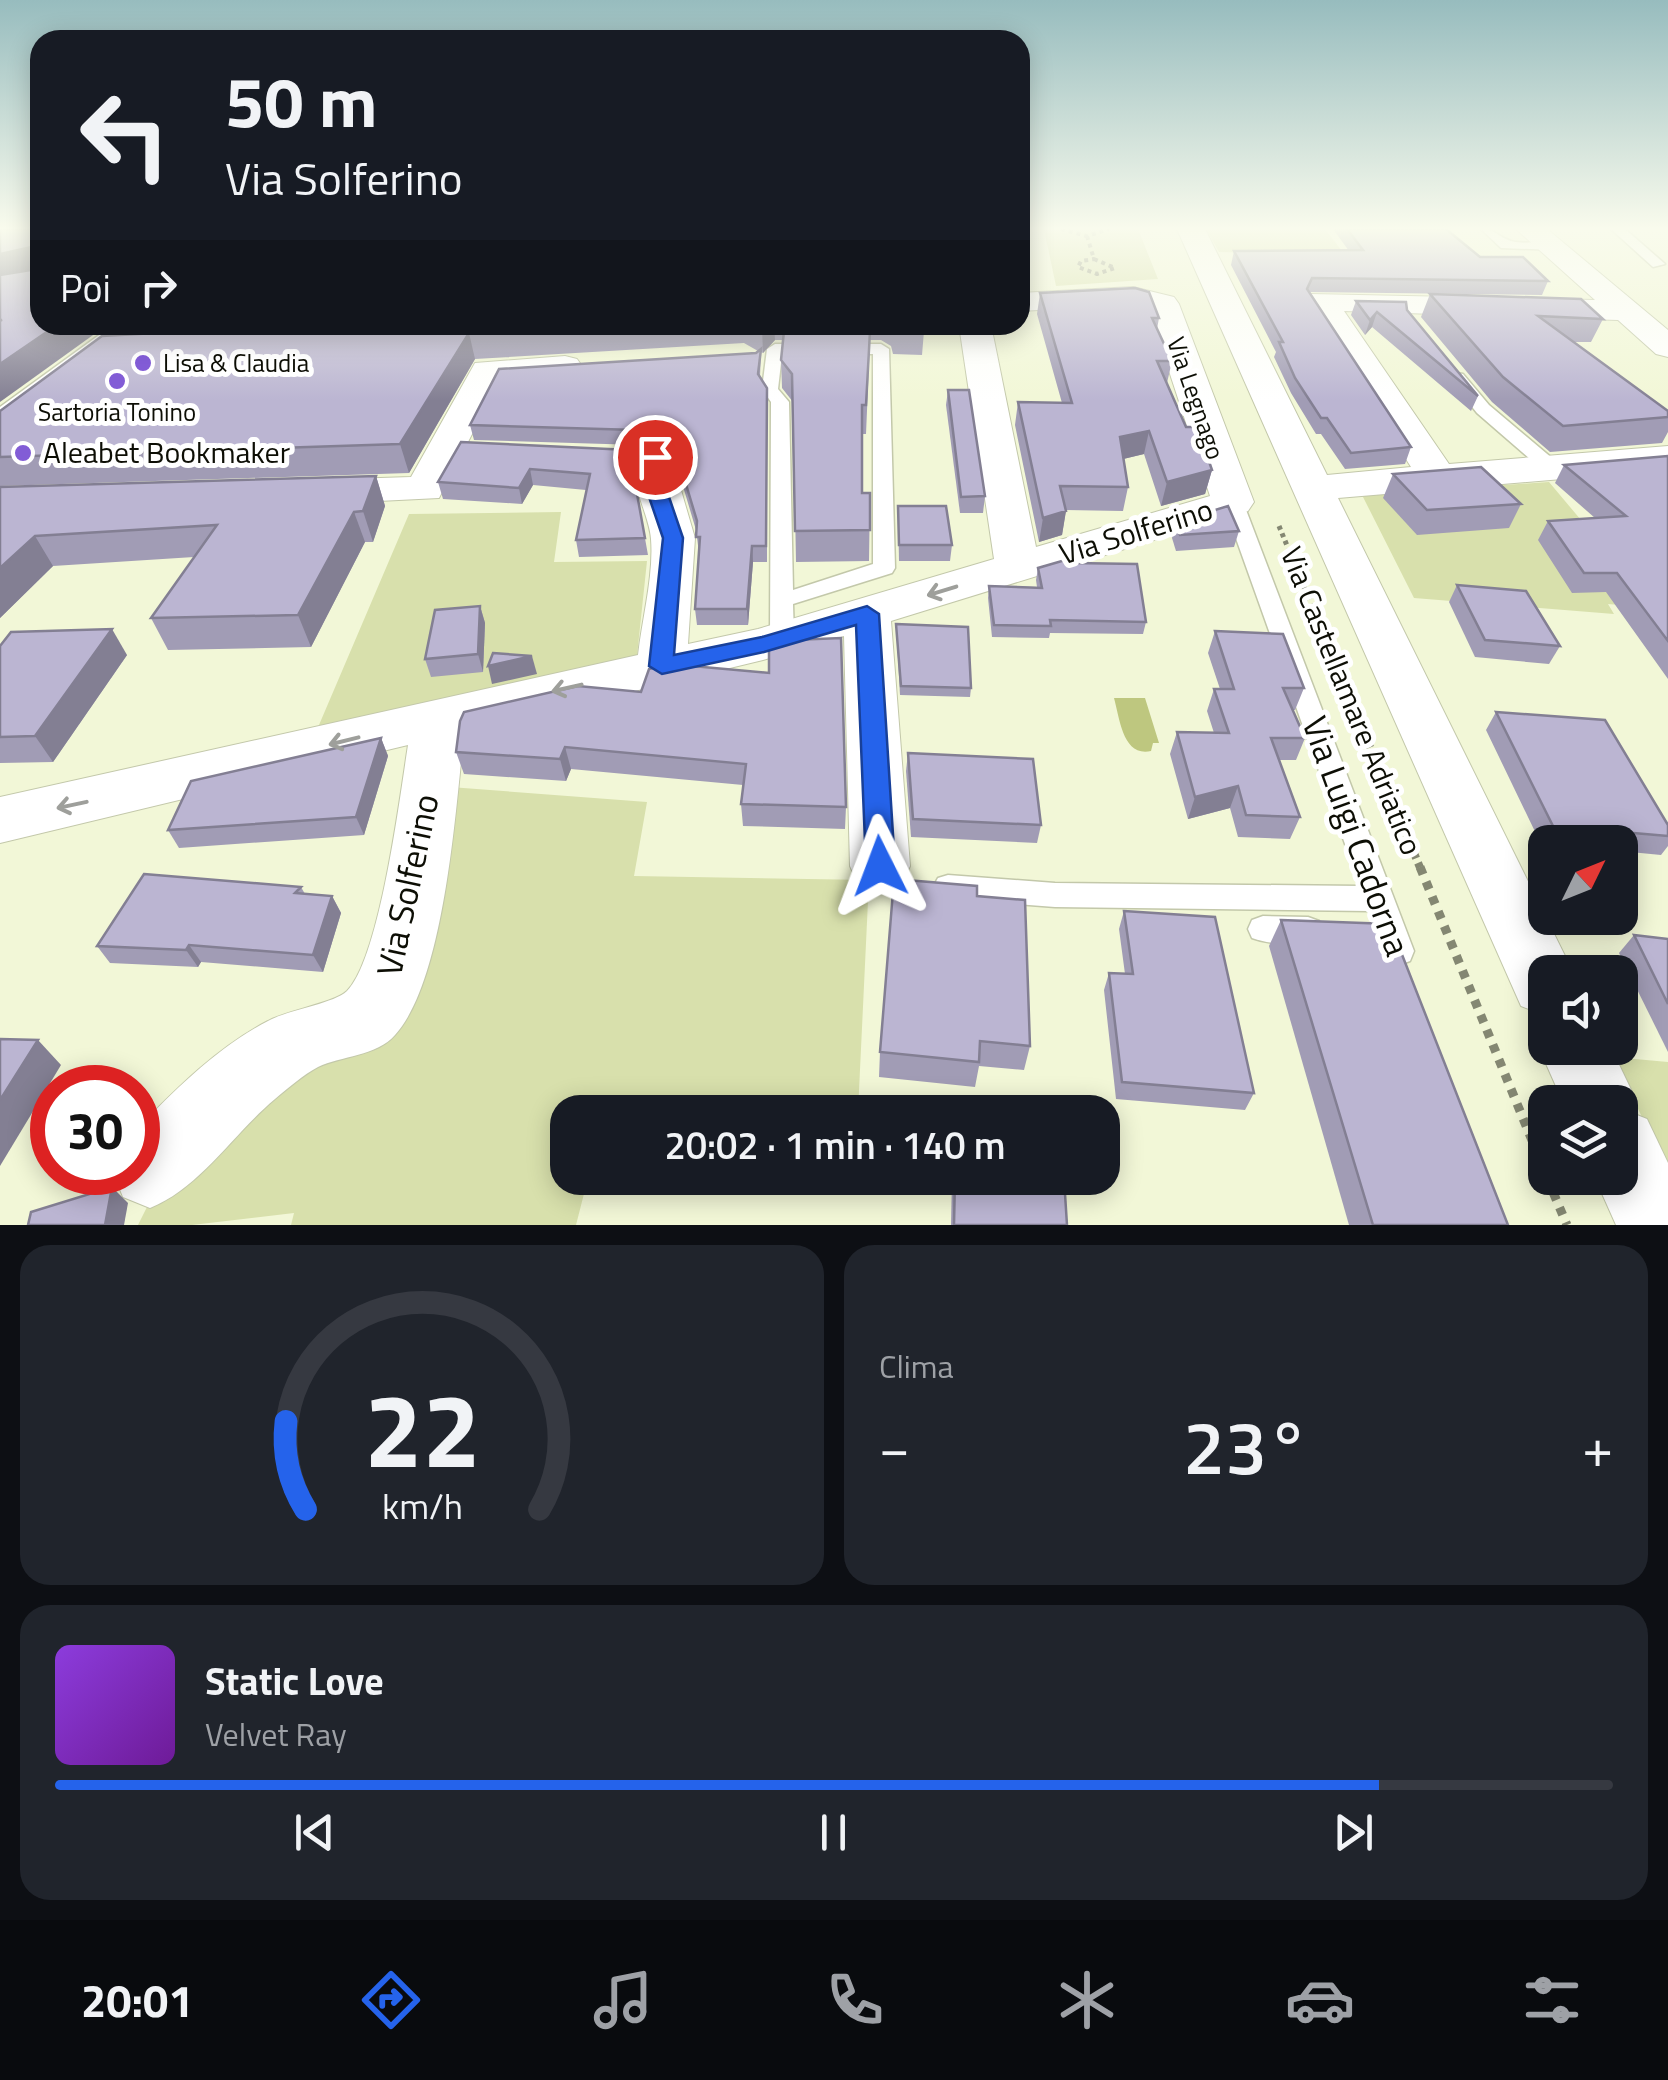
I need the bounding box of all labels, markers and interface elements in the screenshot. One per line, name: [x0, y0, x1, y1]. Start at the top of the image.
text: 50 m: [225, 48, 378, 154]
icon: left: [60, 70, 190, 200]
text: Via Solferino: [225, 144, 463, 212]
text: Poi: [60, 259, 111, 317]
icon: right: [131, 260, 186, 315]
street label: Via Legnago: [1157, 332, 1235, 464]
place label: Lisa & Claudia: [163, 344, 310, 382]
marker: Lisa & Claudia: [132, 352, 154, 374]
marker: Sartoria Tonino: [106, 370, 128, 392]
place label: Sartoria Tonino: [38, 393, 196, 431]
pin: [613, 415, 698, 500]
place label: Aleabet Bookmaker: [43, 429, 290, 475]
icon: arrive: [628, 430, 683, 485]
marker: Aleabet Bookmaker: [12, 442, 34, 464]
street label: Via Solferino: [1053, 486, 1218, 576]
street label: Via Castellamare Adriatico: [1269, 540, 1435, 862]
one-way arrow: [927, 583, 959, 601]
one-way arrow: [552, 680, 584, 698]
street label: Via Luigi Cadorna: [1289, 708, 1425, 963]
one-way arrow: [329, 732, 360, 751]
street label: Via Solferino: [361, 789, 453, 981]
one-way arrow: [57, 797, 89, 816]
position arrow: [828, 814, 932, 918]
north arrow: [1528, 825, 1638, 935]
map controls: [1528, 825, 1638, 1195]
button: sound: [1528, 955, 1638, 1065]
speed limit sign: 30: [30, 1065, 160, 1195]
button: layers: [1528, 1085, 1638, 1195]
text: 20:02 · 1 min · 140 m: [664, 1116, 1006, 1174]
text: Clima: [879, 1342, 954, 1390]
text: 22: [364, 1349, 480, 1507]
text: 23°: [1183, 1389, 1309, 1503]
text: −: [879, 1405, 910, 1488]
text: +: [1582, 1405, 1613, 1488]
text: km/h: [382, 1478, 462, 1533]
text: Static Love: [205, 1652, 384, 1710]
text: Velvet Ray: [205, 1710, 347, 1758]
icon: previous: [287, 1805, 342, 1860]
icon: pause: [806, 1805, 861, 1860]
icon: next: [1326, 1805, 1381, 1860]
icon: directions: [356, 1965, 426, 2035]
icon: music: [588, 1965, 658, 2035]
icon: phone: [820, 1965, 890, 2035]
icon: climate: [1052, 1965, 1122, 2035]
icon: car: [1285, 1965, 1355, 2035]
icon: filters: [1517, 1965, 1587, 2035]
text: 20:01: [81, 1966, 193, 2034]

